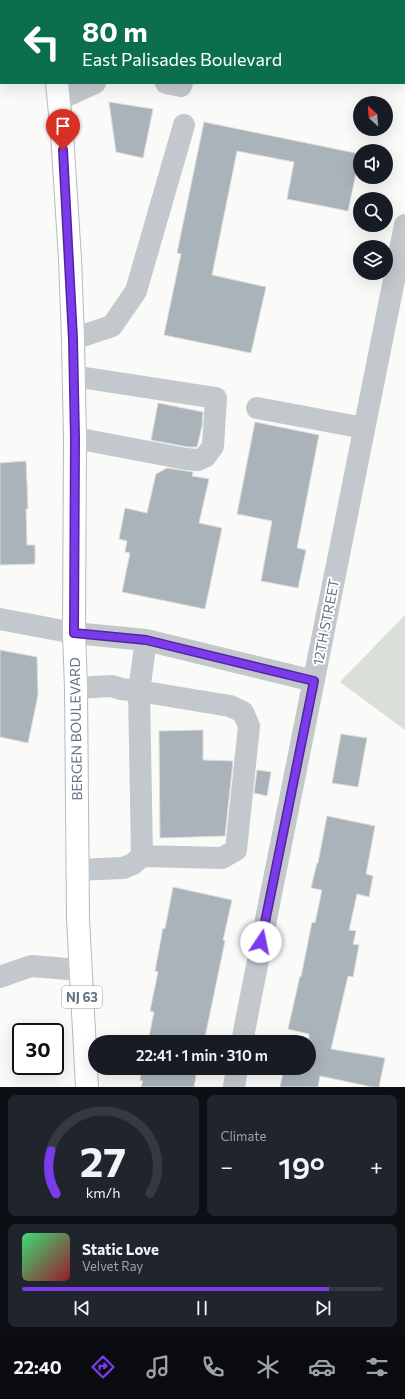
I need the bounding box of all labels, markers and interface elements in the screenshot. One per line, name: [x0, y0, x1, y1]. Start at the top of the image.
text: 80 m: [82, 14, 148, 48]
icon: left: [16, 16, 68, 68]
text: East Palisades Boulevard: [82, 48, 282, 70]
north arrow: [353, 96, 393, 136]
map controls: [353, 96, 393, 280]
pin: [46, 109, 80, 150]
icon: arrive: [52, 115, 74, 137]
button: sound: [353, 144, 393, 184]
button: search: [353, 192, 393, 232]
button: layers: [353, 240, 393, 280]
street label: 12TH STREET: [309, 577, 342, 667]
street label: BERGEN BOULEVARD: [66, 657, 85, 801]
position arrow: [240, 921, 282, 963]
road number: NJ 63: [62, 986, 102, 1008]
speed limit sign: 30: [12, 1023, 64, 1075]
text: 22:41 · 1 min · 310 m: [136, 1046, 268, 1064]
text: Climate: [221, 1128, 266, 1144]
text: 27: [80, 1134, 126, 1185]
text: 19°: [278, 1148, 325, 1185]
text: −: [221, 1153, 233, 1180]
text: +: [370, 1153, 383, 1180]
text: km/h: [86, 1182, 121, 1200]
text: Static Love: [82, 1240, 159, 1258]
text: Velvet Ray: [82, 1258, 143, 1274]
icon: previous: [71, 1297, 93, 1319]
icon: pause: [191, 1297, 213, 1319]
icon: next: [312, 1297, 334, 1319]
icon: directions: [89, 1353, 117, 1381]
icon: music: [144, 1353, 172, 1381]
icon: phone: [199, 1353, 227, 1381]
icon: climate: [254, 1353, 282, 1381]
icon: car: [308, 1353, 336, 1381]
icon: filters: [363, 1353, 391, 1381]
text: 22:40: [13, 1356, 62, 1378]

